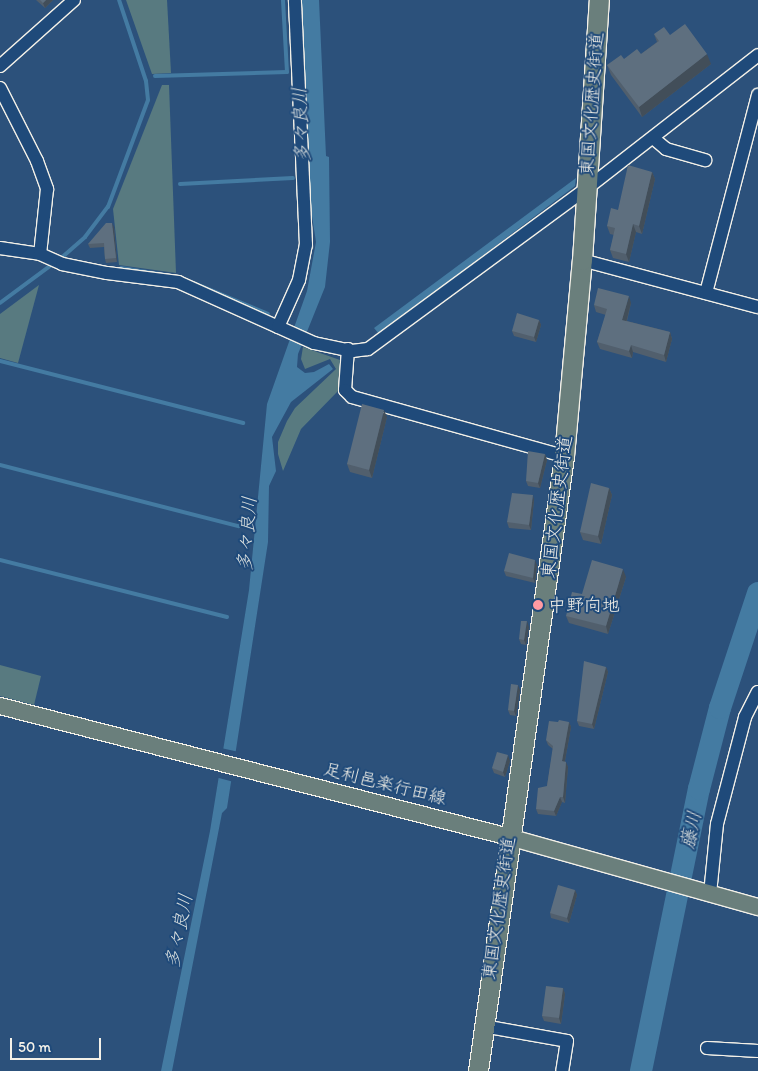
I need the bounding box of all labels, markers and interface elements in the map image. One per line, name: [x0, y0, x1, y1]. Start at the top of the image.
street label: 東国文化歴史街道: [576, 31, 608, 177]
water label: 多々良川: [288, 86, 314, 164]
street label: 東国文化歴史街道: [538, 434, 576, 580]
water label: 多々良川: [233, 495, 261, 573]
place label: 中野向地: [548, 594, 620, 616]
marker: 中野向地: [532, 599, 544, 611]
street label: 足利邑楽行田線: [321, 758, 449, 810]
water label: 藤川: [676, 809, 706, 851]
street label: 東国文化歴史街道: [478, 835, 520, 981]
water label: 多々良川: [161, 892, 197, 970]
scale bar: [12, 1028, 104, 1060]
text: 50 m: [18, 1038, 51, 1056]

